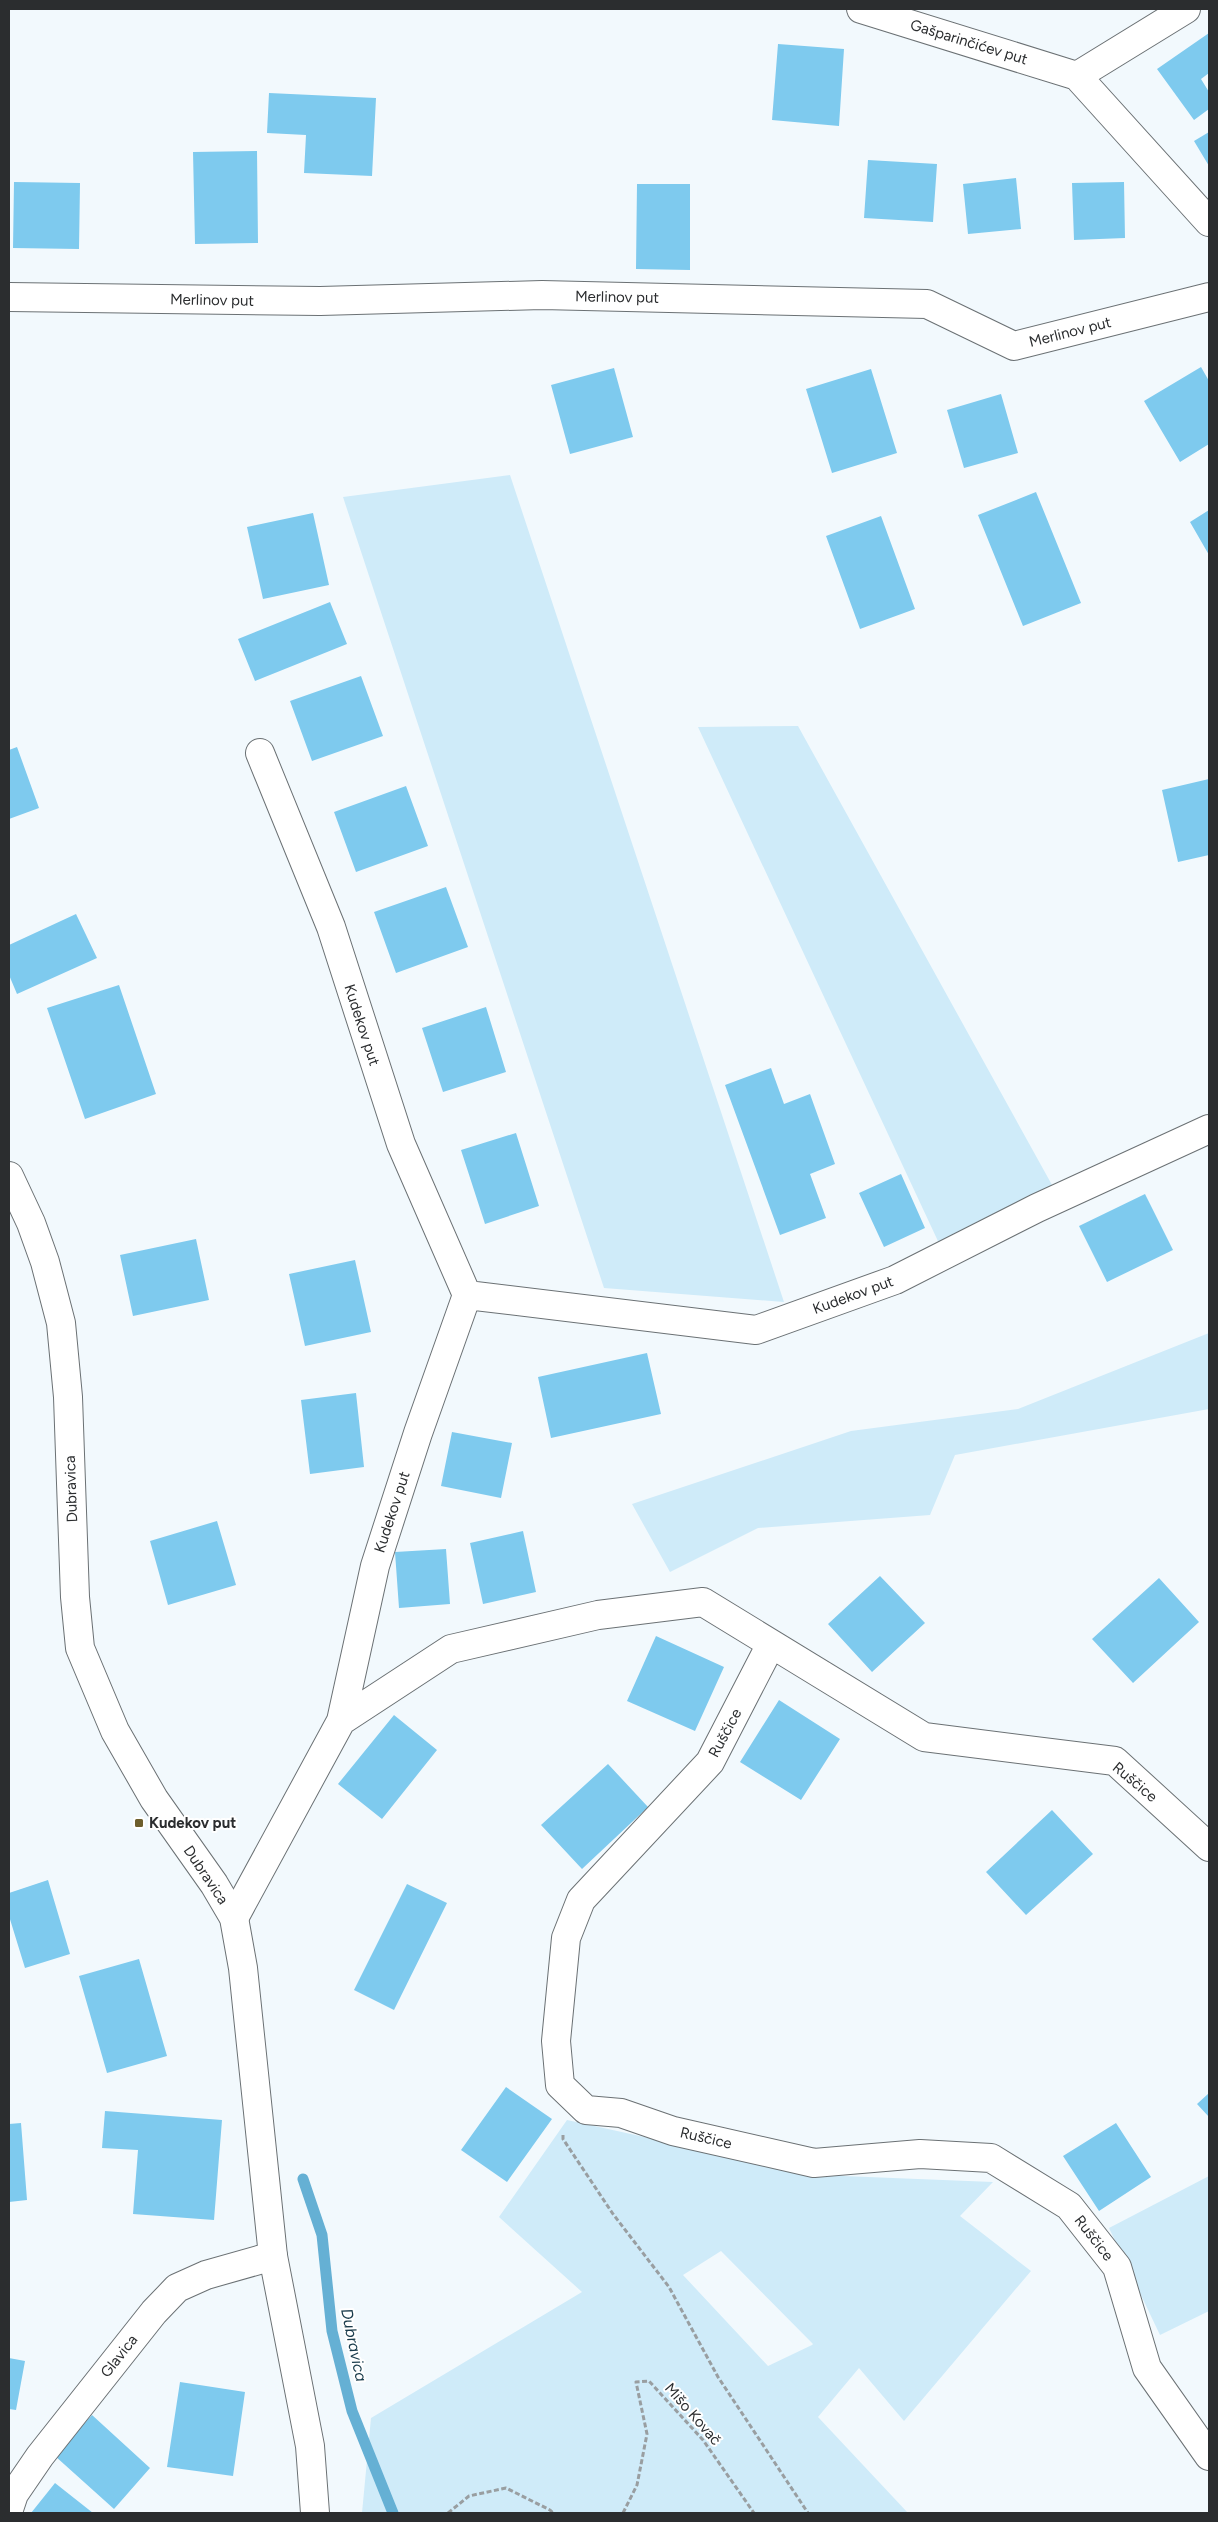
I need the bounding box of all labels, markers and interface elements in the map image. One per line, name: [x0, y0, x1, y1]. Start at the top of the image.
street label: Gašparinčićev put: [908, 16, 1030, 68]
street label: Merlinov put: [575, 287, 659, 307]
street label: Merlinov put: [170, 290, 254, 310]
street label: Merlinov put: [1027, 313, 1113, 351]
street label: Kudekov put: [340, 982, 384, 1068]
street label: Kudekov put: [810, 1272, 896, 1318]
street label: Dubravica: [61, 1455, 81, 1523]
street label: Kudekov put: [370, 1469, 414, 1555]
street label: Ruščice: [705, 1706, 745, 1760]
street label: Ruščice: [1109, 1758, 1161, 1806]
place label: Kudekov put: [149, 1814, 236, 1832]
marker: Kudekov put: [133, 1817, 145, 1829]
street label: Dubravica: [180, 1842, 232, 1908]
street label: Ruščice: [678, 2123, 734, 2153]
street label: Ruščice: [1071, 2212, 1117, 2264]
water label: Dubravica: [337, 2307, 371, 2383]
street label: Glavica: [97, 2331, 141, 2381]
street label: Mišo Kovač: [661, 2379, 725, 2449]

